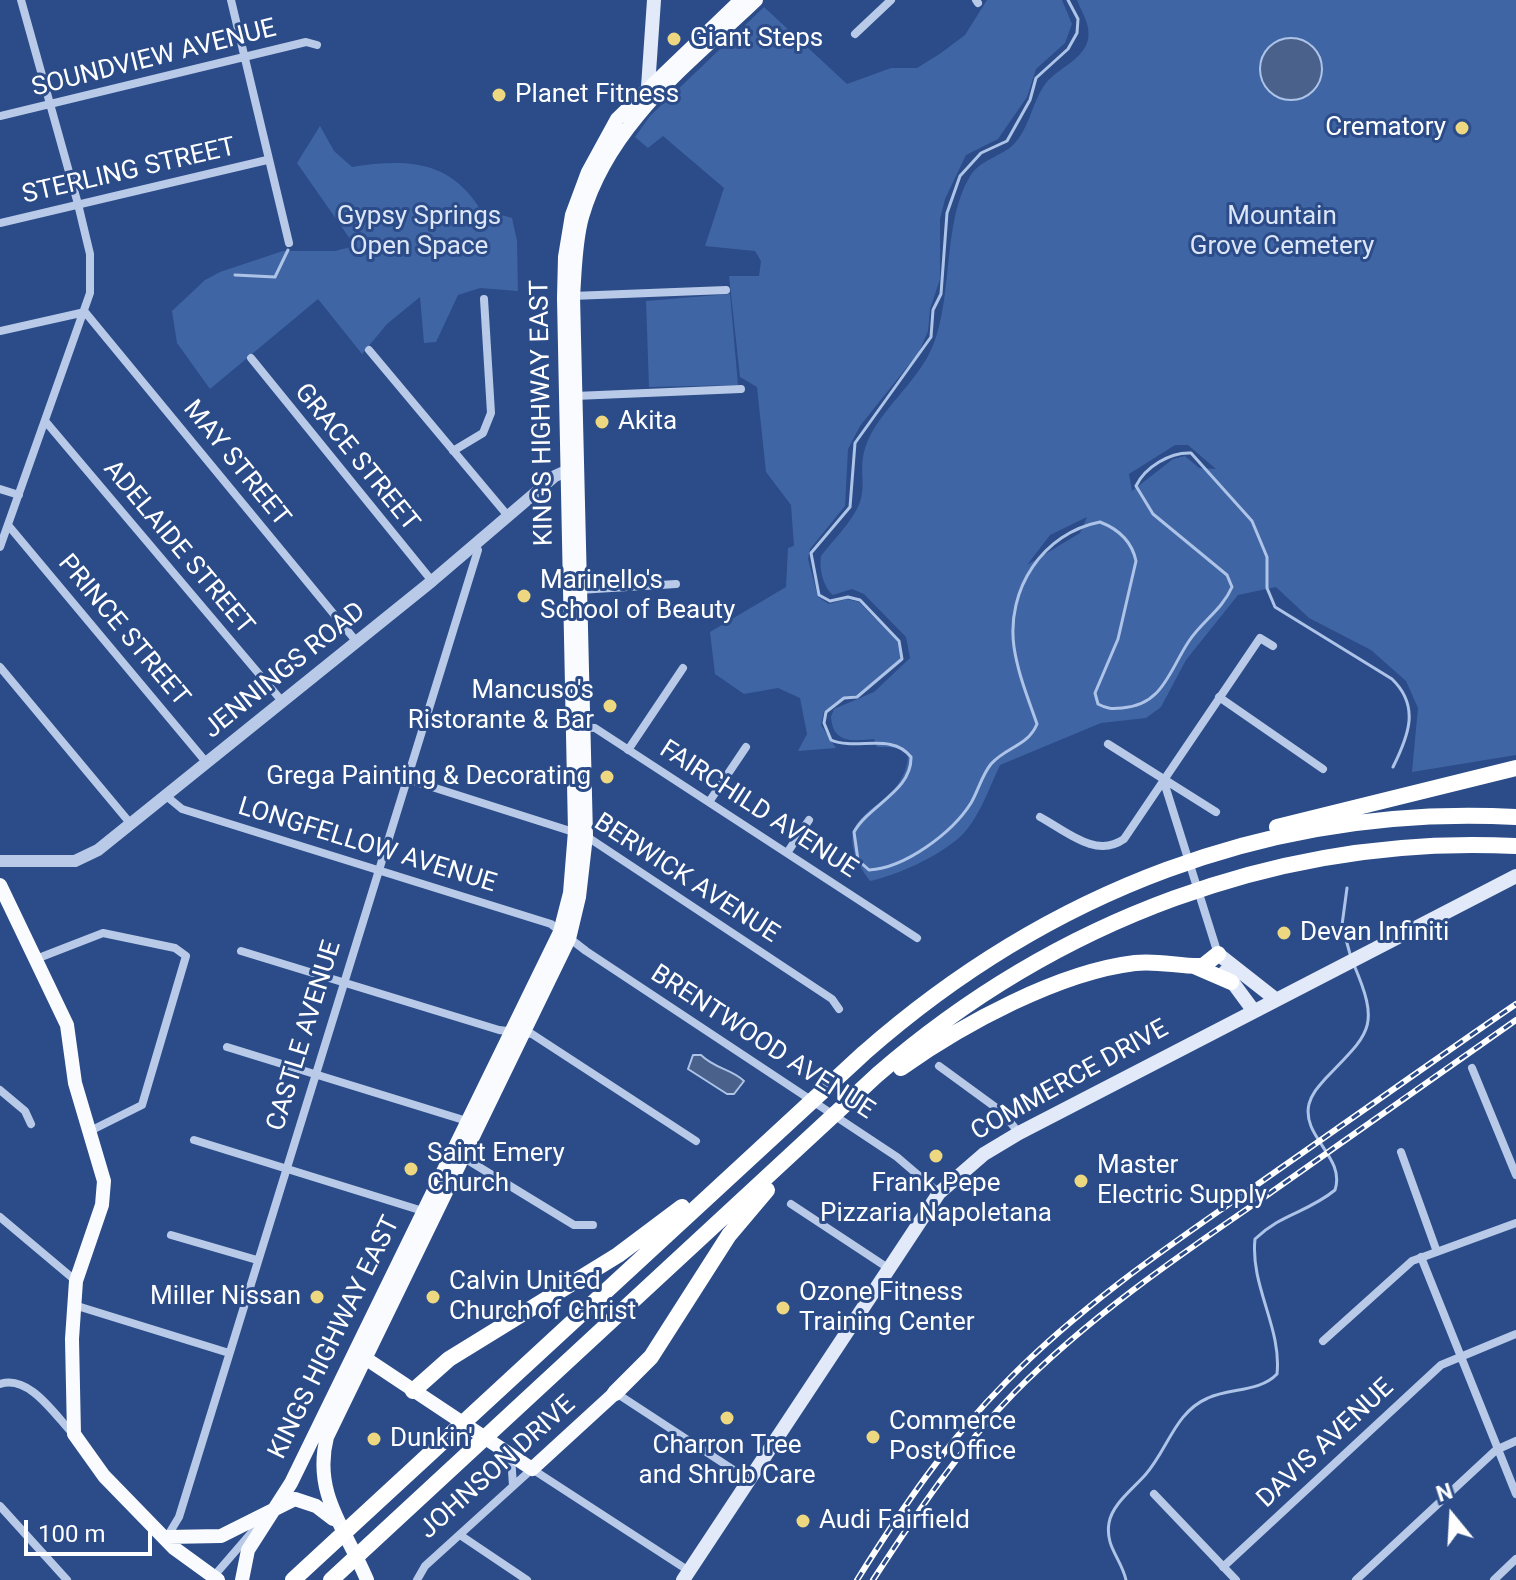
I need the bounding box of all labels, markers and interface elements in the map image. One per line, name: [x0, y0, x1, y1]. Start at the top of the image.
street label: SOUNDVIEW AVENUE: [29, 14, 279, 104]
place label: Giant Steps: [690, 23, 823, 55]
marker: Giant Steps: [665, 30, 683, 48]
place label: Planet Fitness: [515, 79, 679, 111]
marker: Planet Fitness: [490, 86, 508, 104]
place label: Crematory: [1325, 112, 1446, 144]
marker: Crematory: [1453, 119, 1471, 137]
street label: STERLING STREET: [19, 132, 239, 212]
park label: Gypsy Springs Open Space: [337, 201, 501, 262]
park label: Mountain Grove Cemetery: [1190, 201, 1374, 262]
street label: KINGS HIGHWAY EAST: [525, 280, 561, 546]
street label: GRACE STREET: [287, 378, 425, 538]
street label: MAY STREET: [176, 395, 296, 533]
place label: Akita: [618, 406, 677, 438]
marker: Akita: [593, 413, 611, 431]
street label: ADELAIDE STREET: [96, 455, 260, 641]
street label: PRINCE STREET: [50, 549, 196, 713]
place label: Marinello's School of Beauty: [540, 565, 735, 626]
marker: Marinello's School of Beauty: [515, 587, 533, 605]
street label: JENNINGS ROAD: [198, 596, 372, 746]
place label: Mancuso's Ristorante & Bar: [408, 675, 594, 736]
marker: Mancuso's Ristorante & Bar: [601, 697, 619, 715]
street label: FAIRCHILD AVENUE: [653, 734, 863, 886]
place label: Grega Painting & Decorating: [266, 761, 591, 793]
marker: Grega Painting & Decorating: [598, 768, 616, 786]
street label: LONGFELLOW AVENUE: [234, 792, 500, 900]
street label: BERWICK AVENUE: [588, 808, 784, 950]
place label: Devan Infiniti: [1300, 917, 1449, 949]
marker: Devan Infiniti: [1275, 924, 1293, 942]
street label: CASTLE AVENUE: [261, 937, 349, 1135]
street label: BRENTWOOD AVENUE: [644, 959, 880, 1127]
street label: COMMERCE DRIVE: [966, 1014, 1174, 1148]
place label: Saint Emery Church: [427, 1138, 565, 1200]
marker: Frank Pepe Pizzaria Napoletana: [927, 1147, 945, 1165]
place label: Master Electric Supply: [1097, 1150, 1267, 1212]
marker: Saint Emery Church: [402, 1160, 420, 1178]
place label: Frank Pepe Pizzaria Napoletana: [820, 1168, 1052, 1230]
marker: Master Electric Supply: [1072, 1172, 1090, 1190]
street label: KINGS HIGHWAY EAST: [263, 1211, 407, 1465]
place label: Calvin United Church of Christ: [449, 1266, 636, 1328]
place label: Ozone Fitness Training Center: [799, 1277, 975, 1338]
place label: Miller Nissan: [150, 1281, 301, 1313]
marker: Miller Nissan: [308, 1288, 326, 1306]
marker: Calvin United Church of Christ: [424, 1288, 442, 1306]
marker: Ozone Fitness Training Center: [774, 1299, 792, 1317]
street label: DAVIS AVENUE: [1251, 1373, 1401, 1515]
street label: JOHNSON DRIVE: [414, 1390, 582, 1546]
place label: Commerce Post Office: [889, 1406, 1016, 1468]
marker: Charron Tree and Shrub Care: [718, 1409, 736, 1427]
place label: Dunkin': [390, 1423, 473, 1455]
marker: Commerce Post Office: [864, 1428, 882, 1446]
marker: Dunkin': [365, 1430, 383, 1448]
place label: Charron Tree and Shrub Care: [639, 1430, 815, 1492]
north arrow: [1412, 1476, 1492, 1556]
text: N: [1433, 1478, 1456, 1507]
scale bar: [28, 1504, 156, 1554]
place label: Audi Fairfield: [819, 1505, 970, 1537]
marker: Audi Fairfield: [794, 1512, 812, 1530]
text: 100 m: [38, 1520, 105, 1548]

